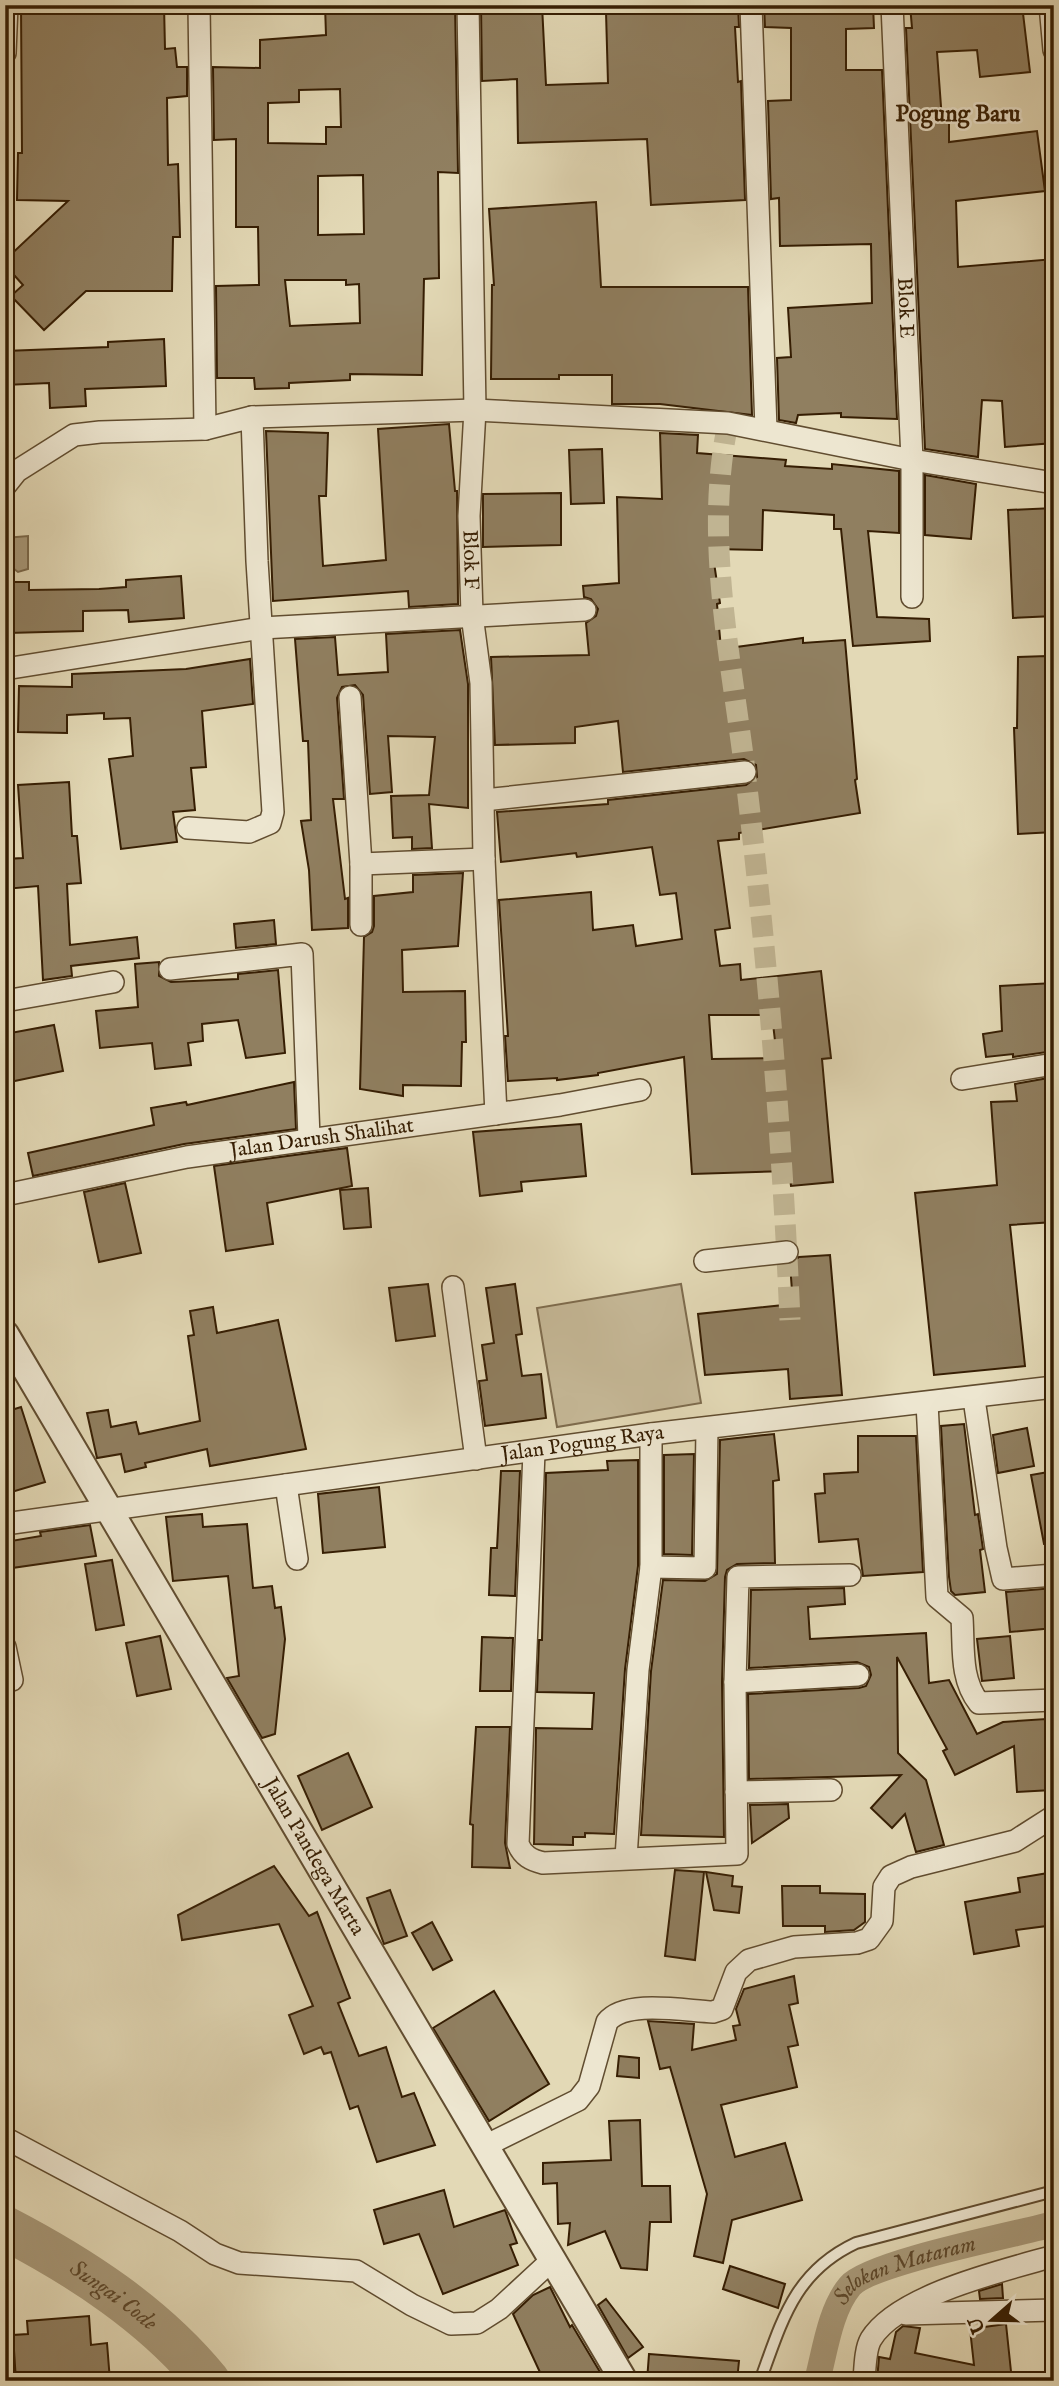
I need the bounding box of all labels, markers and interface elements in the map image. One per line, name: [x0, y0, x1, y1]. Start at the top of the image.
district label: Pogung Baru: [896, 100, 1021, 129]
street label: Blok E: [890, 277, 920, 339]
street label: Blok F: [456, 529, 485, 590]
street label: Jalan Darush Shalihat: [226, 1112, 415, 1165]
street label: Jalan Pogung Raya: [497, 1419, 666, 1469]
street label: Jalan Pandega Marta: [256, 1771, 371, 1941]
water label: Selokan Mataram: [827, 2229, 979, 2310]
water label: Sungai Code: [64, 2254, 164, 2337]
north arrow: [958, 2284, 1028, 2354]
text: U: [964, 2313, 992, 2338]

